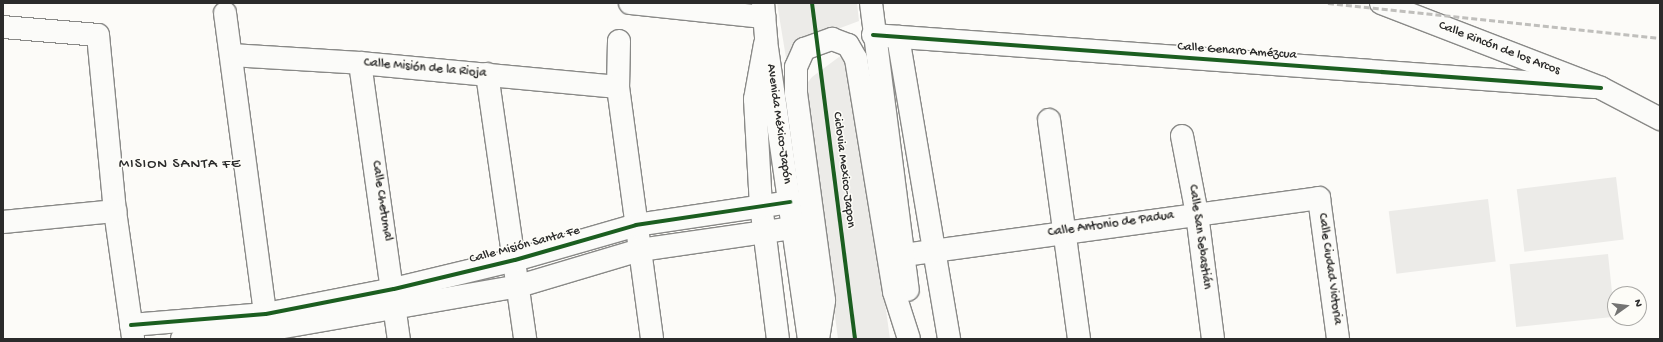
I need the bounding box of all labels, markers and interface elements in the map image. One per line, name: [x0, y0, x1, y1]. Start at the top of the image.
street label: Calle Rincón de los Arcos: [1436, 19, 1562, 79]
street label: Calle Genaro Amézcua: [1177, 40, 1297, 64]
street label: Calle Misión de la Rioja: [363, 56, 487, 82]
street label: Avenida México-Japón: [762, 63, 794, 185]
street label: Ciclovia Mexico-Japon: [828, 111, 858, 229]
district label: MISION SANTA FE: [119, 156, 241, 174]
street label: Calle Chetumal: [367, 160, 395, 242]
street label: Calle San Sebastián: [1184, 184, 1214, 290]
street label: Calle Antonio de Padua: [1047, 208, 1175, 242]
street label: Calle Ciudad Victoria: [1313, 212, 1345, 326]
street label: Calle Misión Santa Fe: [468, 224, 582, 268]
north arrow: [1607, 286, 1647, 326]
text: N: [1631, 298, 1644, 308]

